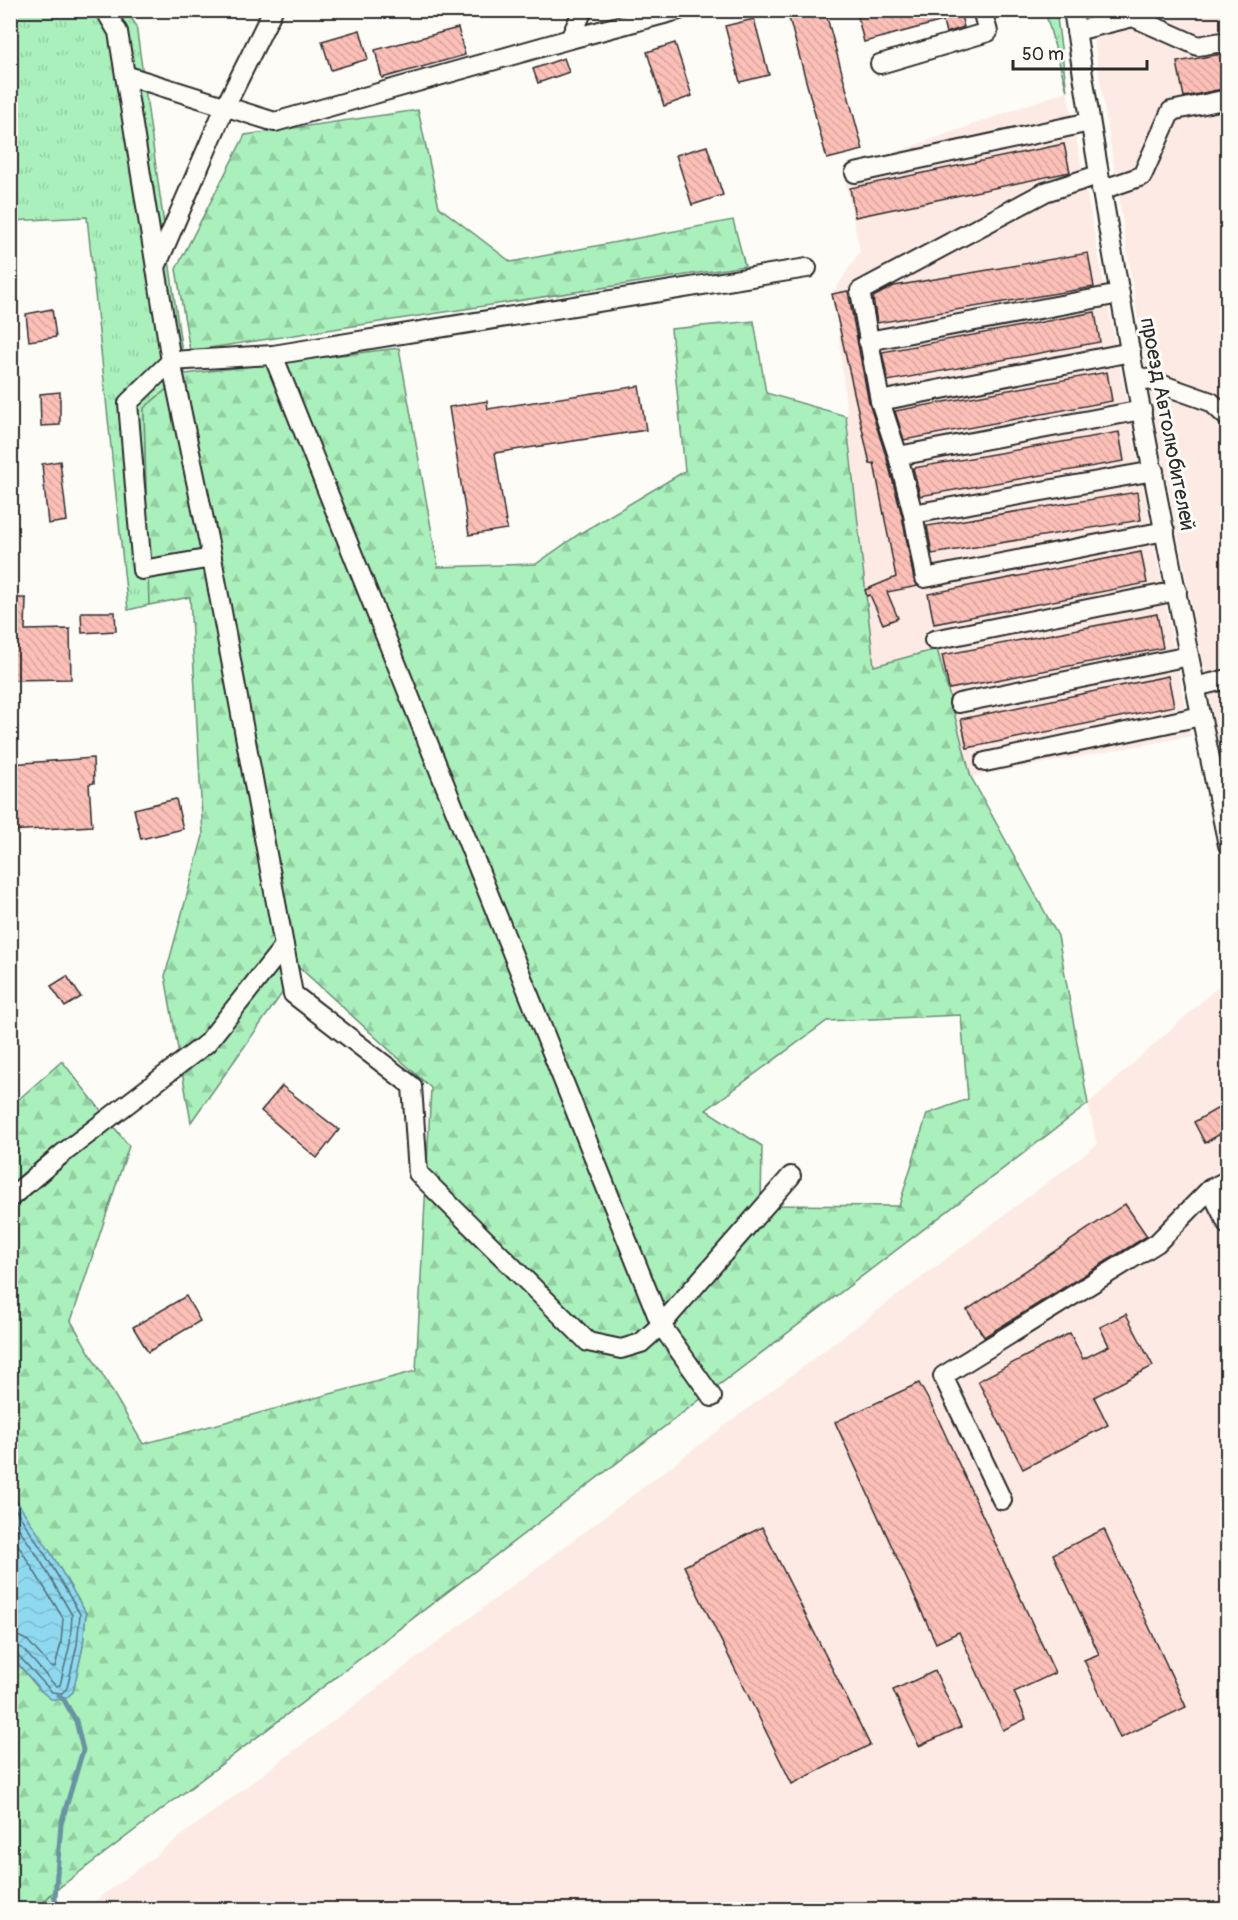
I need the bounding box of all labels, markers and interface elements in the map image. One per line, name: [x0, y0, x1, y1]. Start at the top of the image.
scale bar: [1013, 33, 1146, 71]
text: 50 m: [1022, 43, 1064, 66]
street label: проезд Автолюбителей: [1134, 315, 1201, 533]

